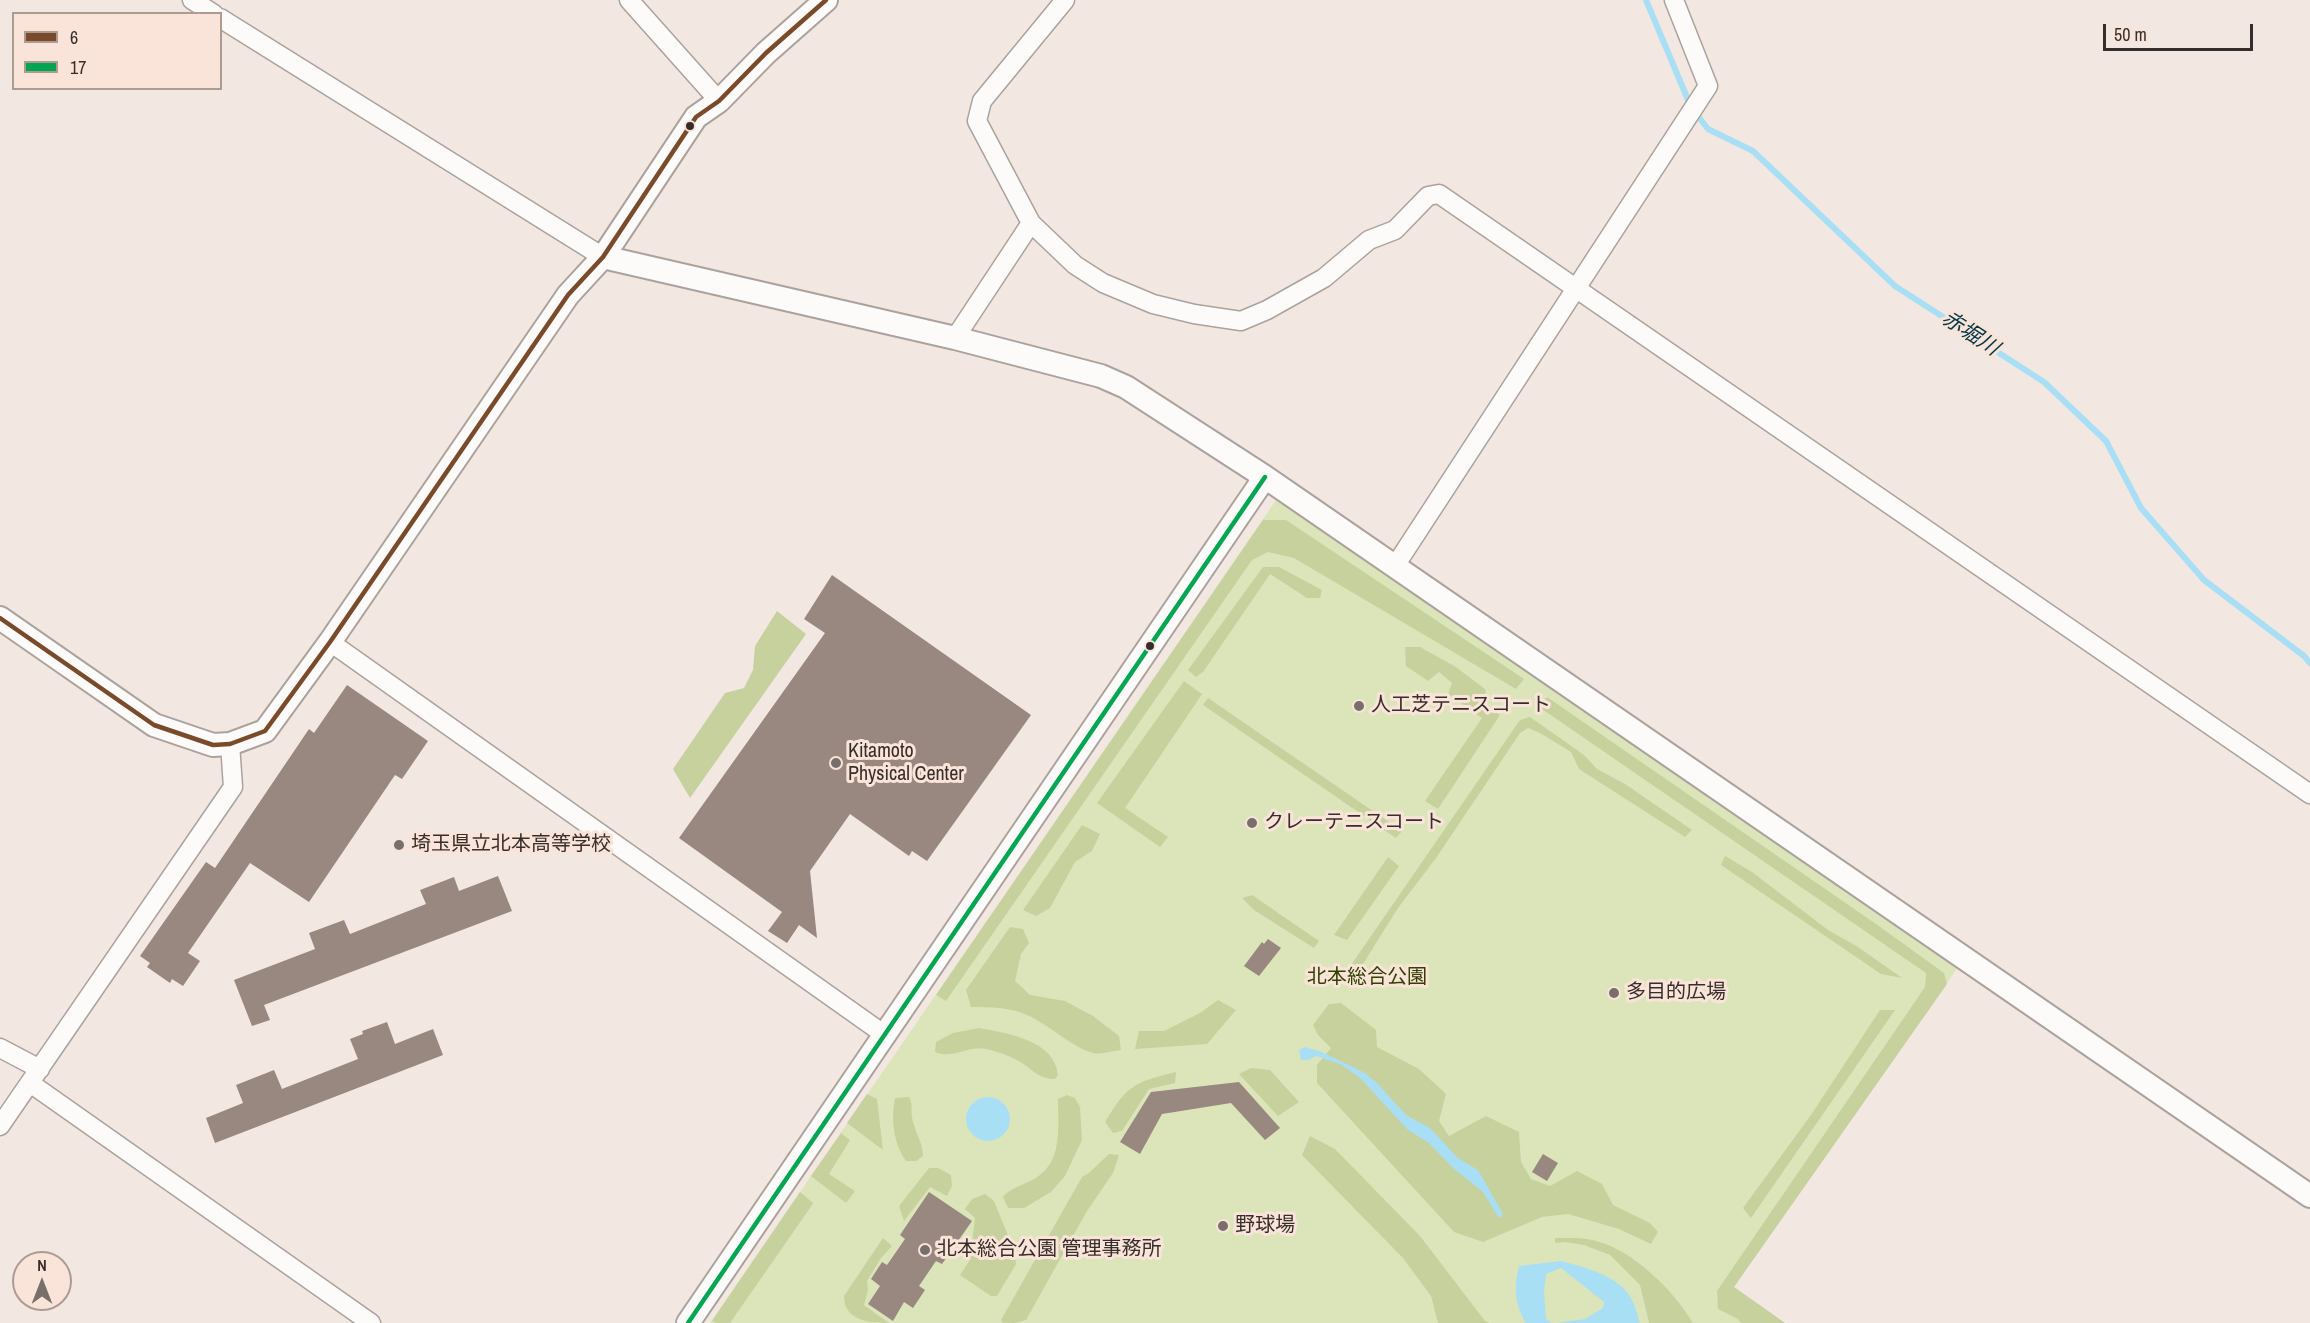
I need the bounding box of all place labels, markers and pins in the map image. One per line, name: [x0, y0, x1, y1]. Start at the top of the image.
unlabelled marker: [684, 120, 696, 132]
unlabelled marker: [1144, 640, 1156, 652]
place label: 人工芝テニスコート: [1371, 694, 1551, 718]
marker: 人工芝テニスコート: [1352, 699, 1366, 713]
place label: Kitamoto Physical Center: [848, 740, 964, 787]
marker: Kitamoto Physical Center: [829, 756, 843, 770]
place label: クレーテニスコート: [1264, 811, 1444, 835]
marker: クレーテニスコート: [1245, 816, 1259, 830]
place label: 埼玉県立北本高等学校: [411, 833, 611, 857]
marker: 埼玉県立北本高等学校: [392, 838, 406, 852]
place label: 多目的広場: [1626, 981, 1726, 1005]
marker: 多目的広場: [1607, 986, 1621, 1000]
place label: 野球場: [1235, 1214, 1295, 1238]
marker: 野球場: [1216, 1219, 1230, 1233]
place label: 北本総合公園 管理事務所: [937, 1238, 1162, 1262]
marker: 北本総合公園 管理事務所: [918, 1243, 932, 1257]

